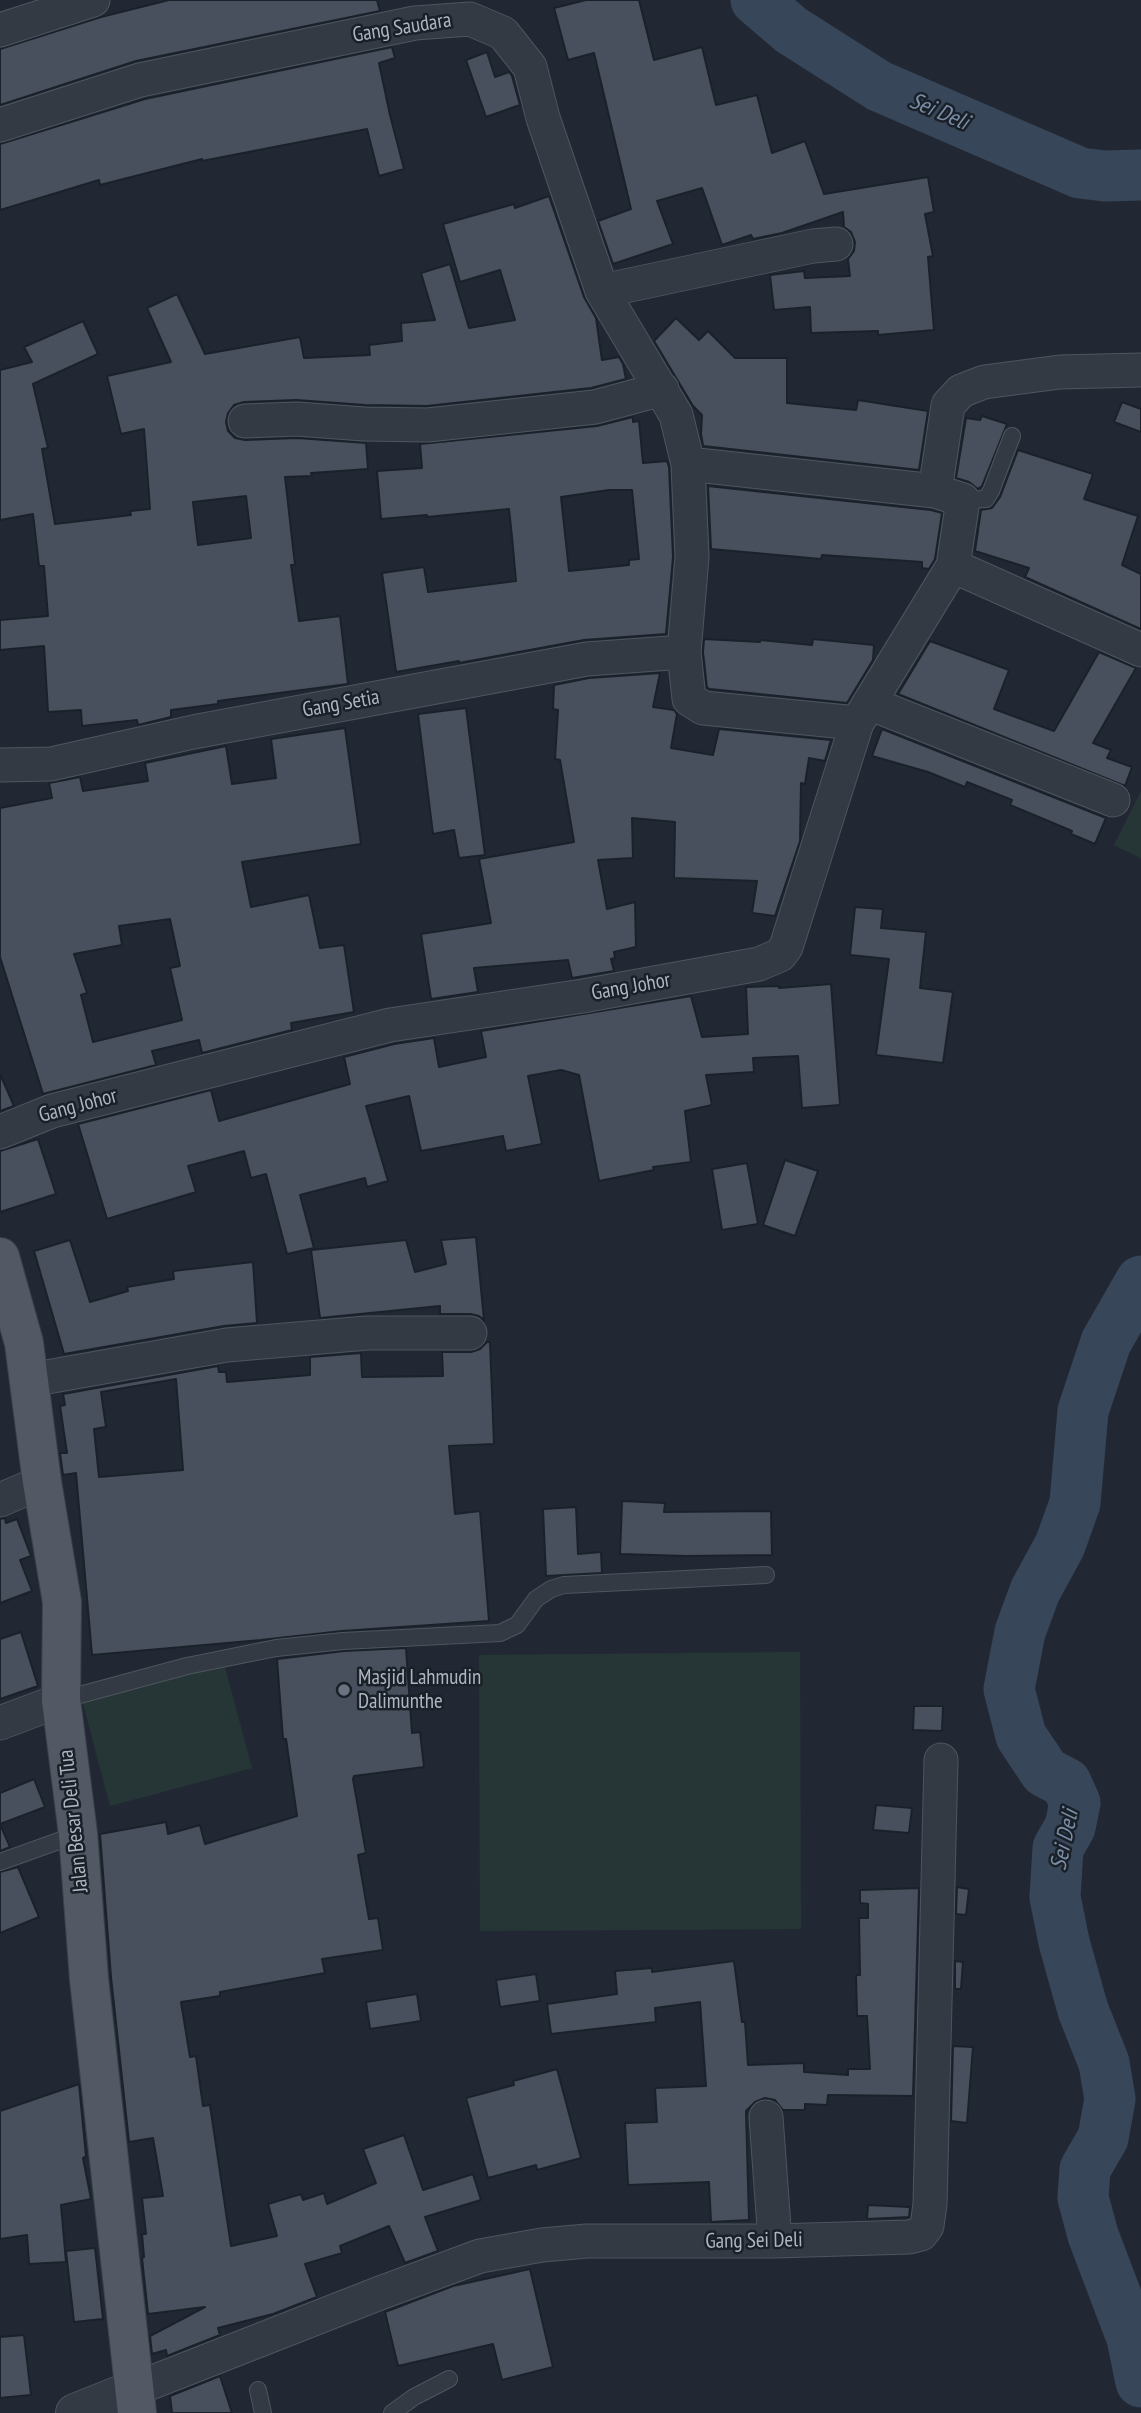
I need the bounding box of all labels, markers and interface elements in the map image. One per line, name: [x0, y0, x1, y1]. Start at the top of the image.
street label: Gang Saudara: [351, 8, 453, 48]
water label: Sei Deli: [905, 87, 973, 137]
street label: Gang Setia: [300, 685, 382, 723]
street label: Gang Johor: [590, 968, 672, 1006]
street label: Gang Johor: [36, 1084, 120, 1128]
place label: Masjid Lahmudin Dalimunthe: [358, 1665, 481, 1715]
marker: Masjid Lahmudin Dalimunthe: [336, 1682, 352, 1698]
street label: Jalan Besar Deli Tua: [54, 1748, 94, 1894]
water label: Sei Deli: [1045, 1807, 1085, 1873]
street label: Gang Sei Deli: [705, 2228, 803, 2254]

